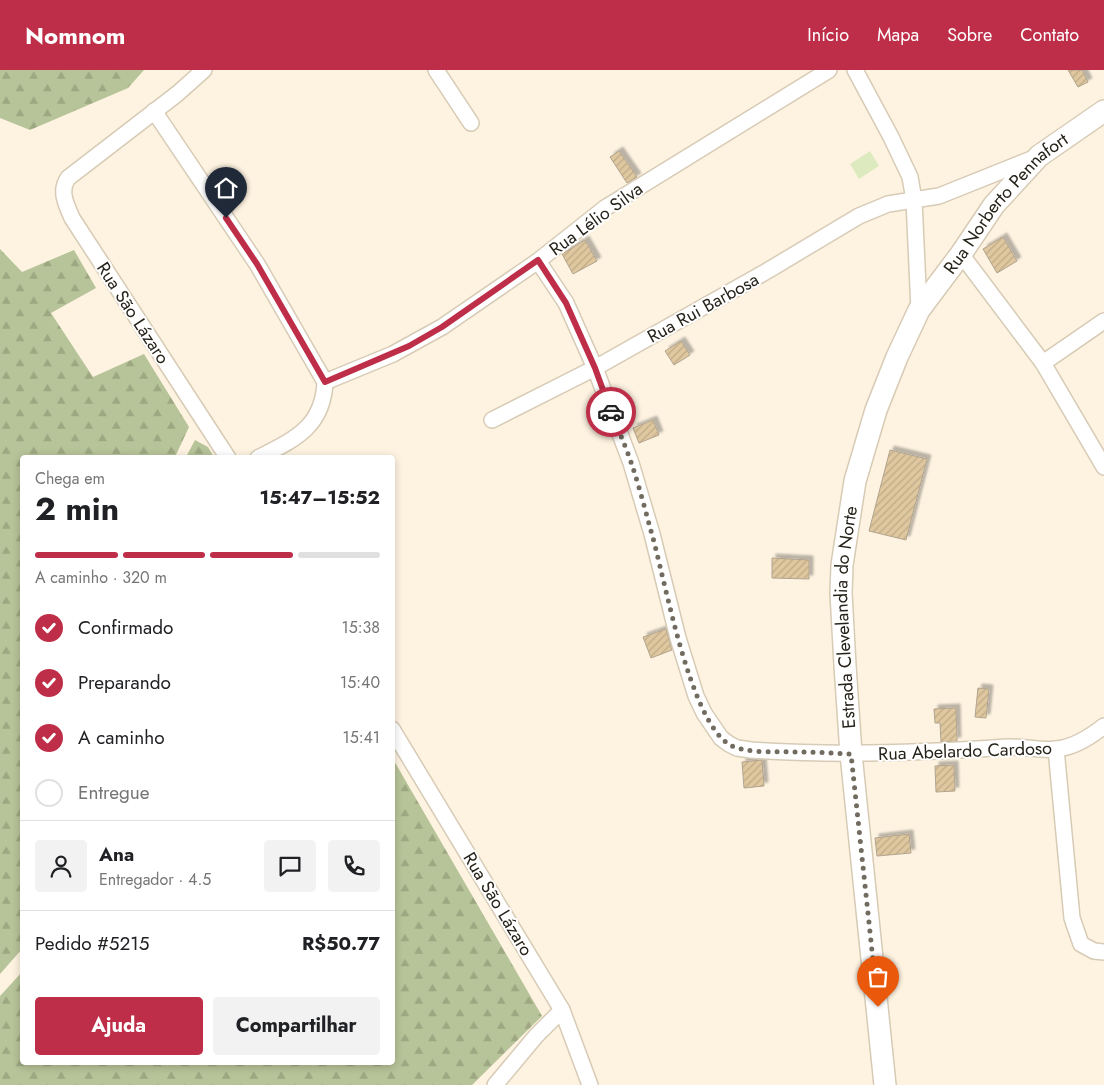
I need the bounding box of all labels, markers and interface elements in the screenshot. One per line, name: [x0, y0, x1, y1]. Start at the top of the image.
text: Nomnom: [25, 18, 126, 53]
text: Início: [807, 22, 849, 48]
text: Mapa: [877, 22, 919, 48]
text: Sobre: [947, 22, 992, 48]
text: Contato: [1020, 22, 1079, 48]
street label: Rua Norberto Pennafort: [937, 126, 1074, 280]
pin: [205, 167, 247, 218]
icon: home: [212, 174, 240, 202]
street label: Rua Lélio Silva: [544, 176, 648, 262]
street label: Rua São Lázaro: [90, 257, 176, 369]
street label: Rua Rui Barbosa: [642, 267, 764, 349]
courier: [586, 387, 636, 437]
icon: car: [597, 398, 625, 426]
text: Chega em: [35, 467, 105, 490]
text: 15:47–15:52: [260, 484, 380, 511]
text: 2 min: [35, 486, 119, 532]
street label: Estrada Clevelandia do Norte: [828, 504, 864, 729]
text: A caminho · 320 m: [35, 566, 167, 589]
icon: check: [35, 614, 63, 642]
text: Confirmado: [78, 614, 173, 641]
text: 15:38: [342, 616, 380, 639]
icon: check: [35, 669, 63, 697]
text: Preparando: [78, 669, 171, 696]
text: 15:40: [340, 671, 380, 694]
icon: check: [35, 724, 63, 752]
text: A caminho: [78, 724, 165, 751]
text: 15:41: [342, 726, 380, 749]
street label: Rua Abelardo Cardoso: [878, 735, 1052, 767]
text: Entregue: [78, 779, 150, 806]
button: person: [35, 840, 87, 892]
button: chat: [264, 840, 316, 892]
button: phone: [328, 840, 380, 892]
text: Ana: [99, 841, 134, 868]
street label: Rua São Lázaro: [457, 847, 539, 961]
text: Entregador · 4.5: [99, 868, 211, 891]
text: Pedido #5215: [35, 930, 150, 957]
text: R$50.77: [302, 930, 380, 957]
pin: [857, 956, 899, 1007]
icon: bag: [864, 963, 892, 991]
button: Ajuda: [35, 997, 203, 1055]
button: Compartilhar: [213, 997, 380, 1055]

